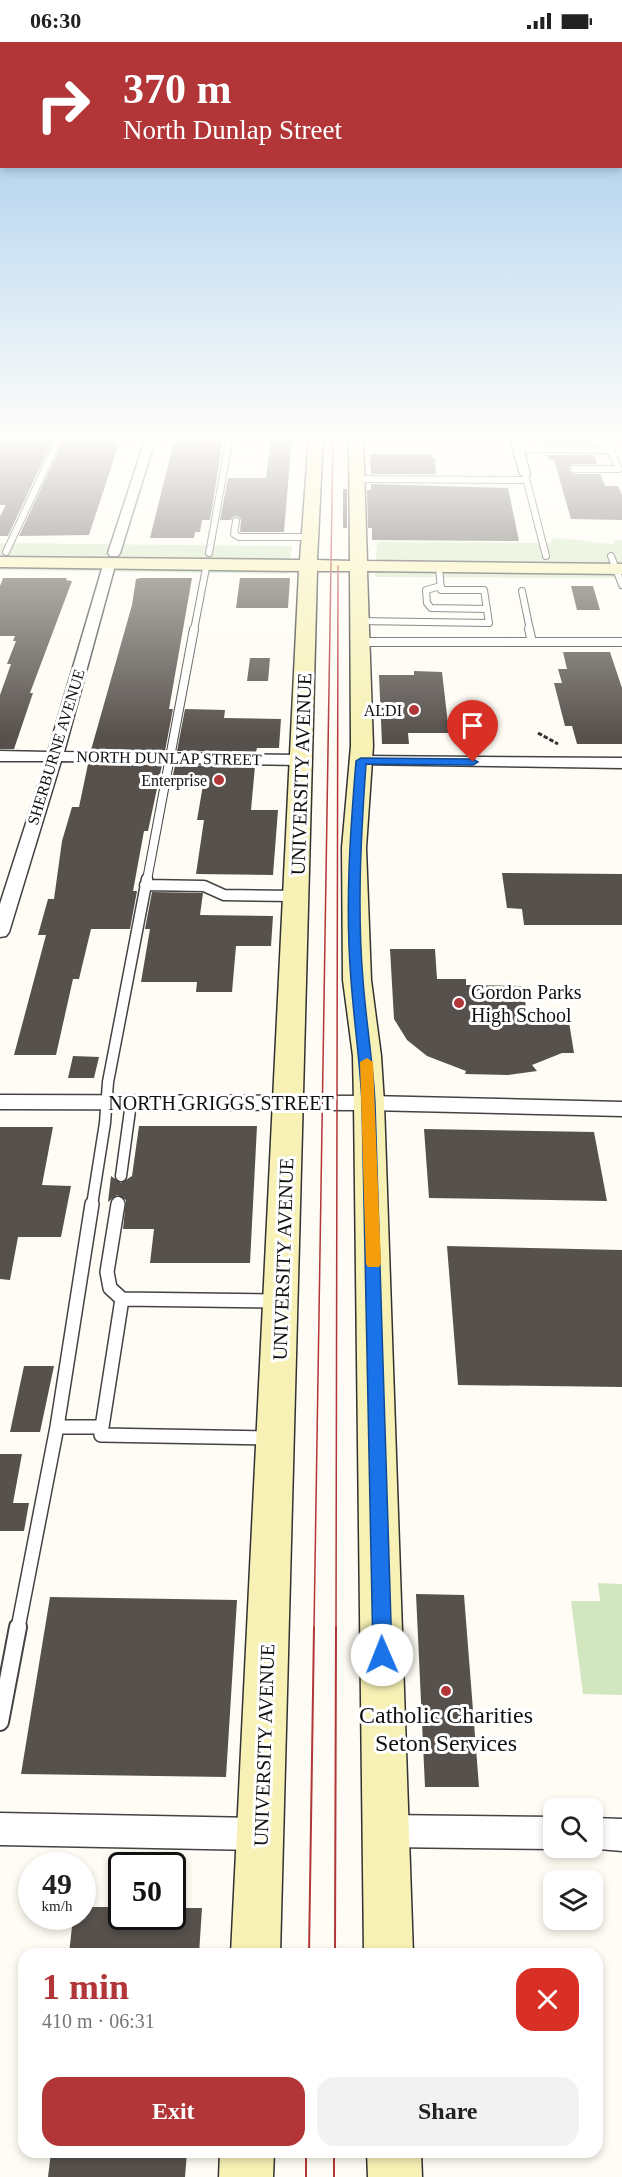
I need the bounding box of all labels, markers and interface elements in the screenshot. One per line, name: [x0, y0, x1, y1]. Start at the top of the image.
text: 06:30: [30, 8, 81, 33]
icon: right: [24, 66, 102, 144]
text: 370 m: [123, 66, 232, 112]
text: North Dunlap Street: [123, 115, 342, 145]
street label: SHERBURNE AVENUE: [24, 667, 88, 827]
street label: UNIVERSITY AVENUE: [286, 672, 316, 876]
pin: [447, 700, 498, 762]
place label: ALDI: [364, 702, 402, 719]
marker: ALDI: [407, 703, 421, 717]
icon: arrive: [456, 709, 489, 742]
street label: NORTH DUNLAP STREET: [76, 748, 262, 768]
place label: Enterprise: [141, 772, 207, 790]
marker: Enterprise: [212, 773, 226, 787]
place label: Gordon Parks High School: [471, 981, 582, 1027]
marker: Gordon Parks High School: [452, 996, 466, 1010]
street label: NORTH GRIGGS STREET: [108, 1092, 334, 1114]
street label: UNIVERSITY AVENUE: [268, 1157, 298, 1361]
position arrow: [350, 1623, 414, 1687]
street label: UNIVERSITY AVENUE: [249, 1643, 279, 1847]
marker: Catholic Charities Seton Services: [439, 1684, 453, 1698]
place label: Catholic Charities Seton Services: [359, 1702, 533, 1756]
map controls: [543, 1798, 603, 1930]
button: search: [543, 1798, 603, 1858]
speed limit sign: 50: [108, 1852, 186, 1930]
text: 49: [42, 1867, 72, 1900]
button: layers: [543, 1870, 603, 1930]
text: km/h: [42, 1898, 72, 1914]
text: 1 min: [42, 1967, 129, 2007]
button: close: [516, 1968, 579, 2031]
text: 410 m · 06:31: [42, 2010, 155, 2032]
button: Exit: [42, 2077, 305, 2146]
button: Share: [317, 2077, 579, 2146]

